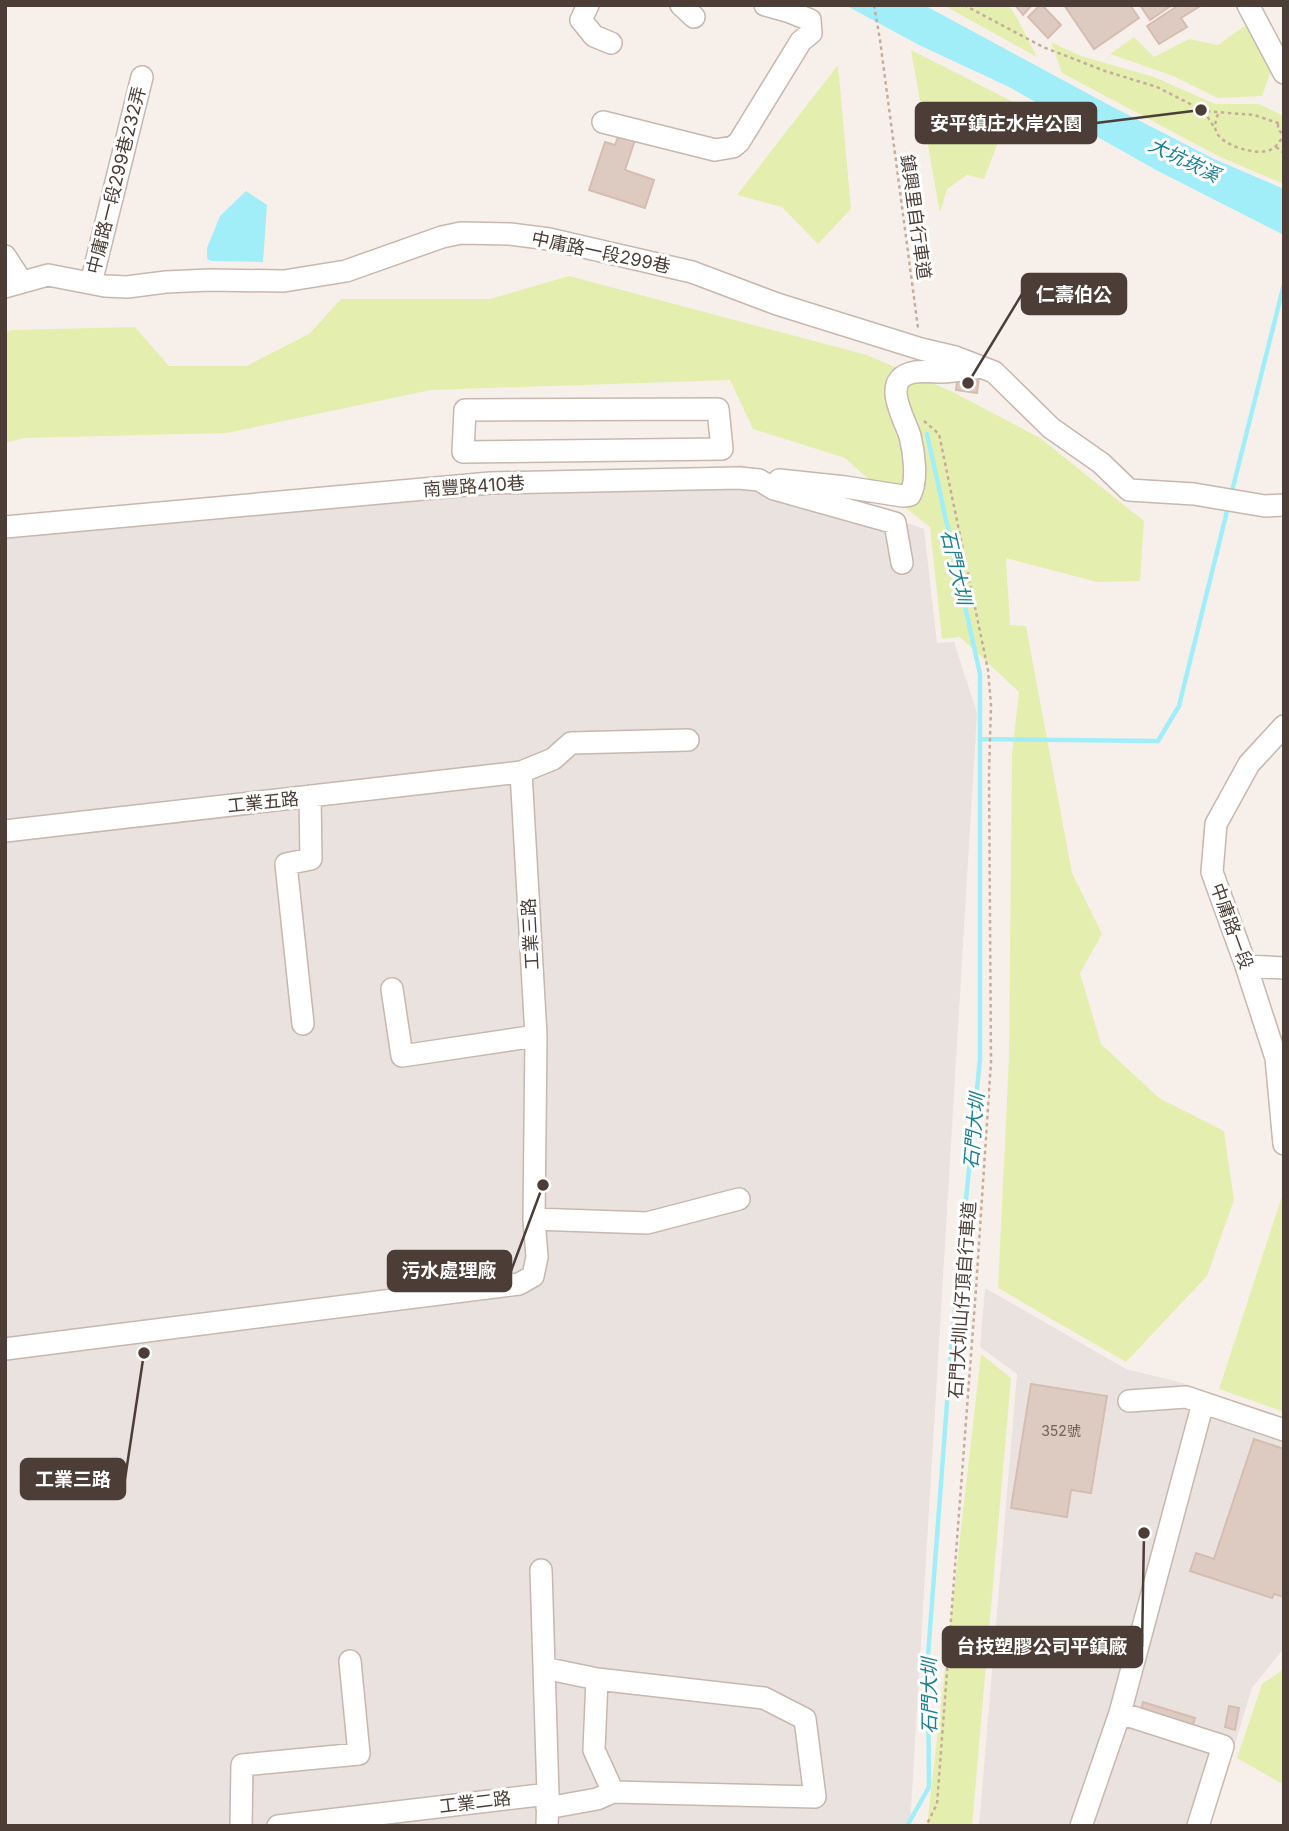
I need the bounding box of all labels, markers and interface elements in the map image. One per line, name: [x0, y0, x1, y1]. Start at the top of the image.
street label: 中庸路一段299巷232弄: [83, 84, 149, 276]
callout: 安平鎮庄水岸公園: [916, 103, 1096, 143]
text: 安平鎮庄水岸公園: [930, 112, 1082, 135]
water label: 大坑崁溪: [1145, 133, 1226, 188]
street label: 鎮興里自行車道: [897, 153, 935, 281]
street label: 中庸路一段299巷: [530, 227, 672, 277]
callout: 仁壽伯公: [1022, 274, 1126, 314]
text: 仁壽伯公: [1036, 283, 1112, 306]
street label: 南豐路410巷: [422, 472, 526, 500]
water label: 石門大圳: [936, 527, 976, 610]
street label: 工業五路: [226, 788, 300, 816]
street label: 中庸路一段: [1207, 880, 1257, 972]
street label: 工業三路: [518, 897, 542, 971]
water label: 石門大圳: [959, 1089, 989, 1170]
street label: 石門大圳山仔頂自行車道: [945, 1201, 979, 1399]
callout: 污水處理廠: [388, 1251, 511, 1291]
text: 污水處理廠: [401, 1259, 497, 1282]
house number: 352號: [1041, 1422, 1081, 1439]
callout: 工業三路: [21, 1459, 125, 1499]
text: 工業三路: [35, 1468, 111, 1491]
callout: 台技塑膠公司平鎮廠: [943, 1627, 1142, 1667]
text: 台技塑膠公司平鎮廠: [956, 1635, 1128, 1658]
water label: 石門大圳: [918, 1655, 941, 1734]
street label: 工業二路: [438, 1787, 512, 1817]

